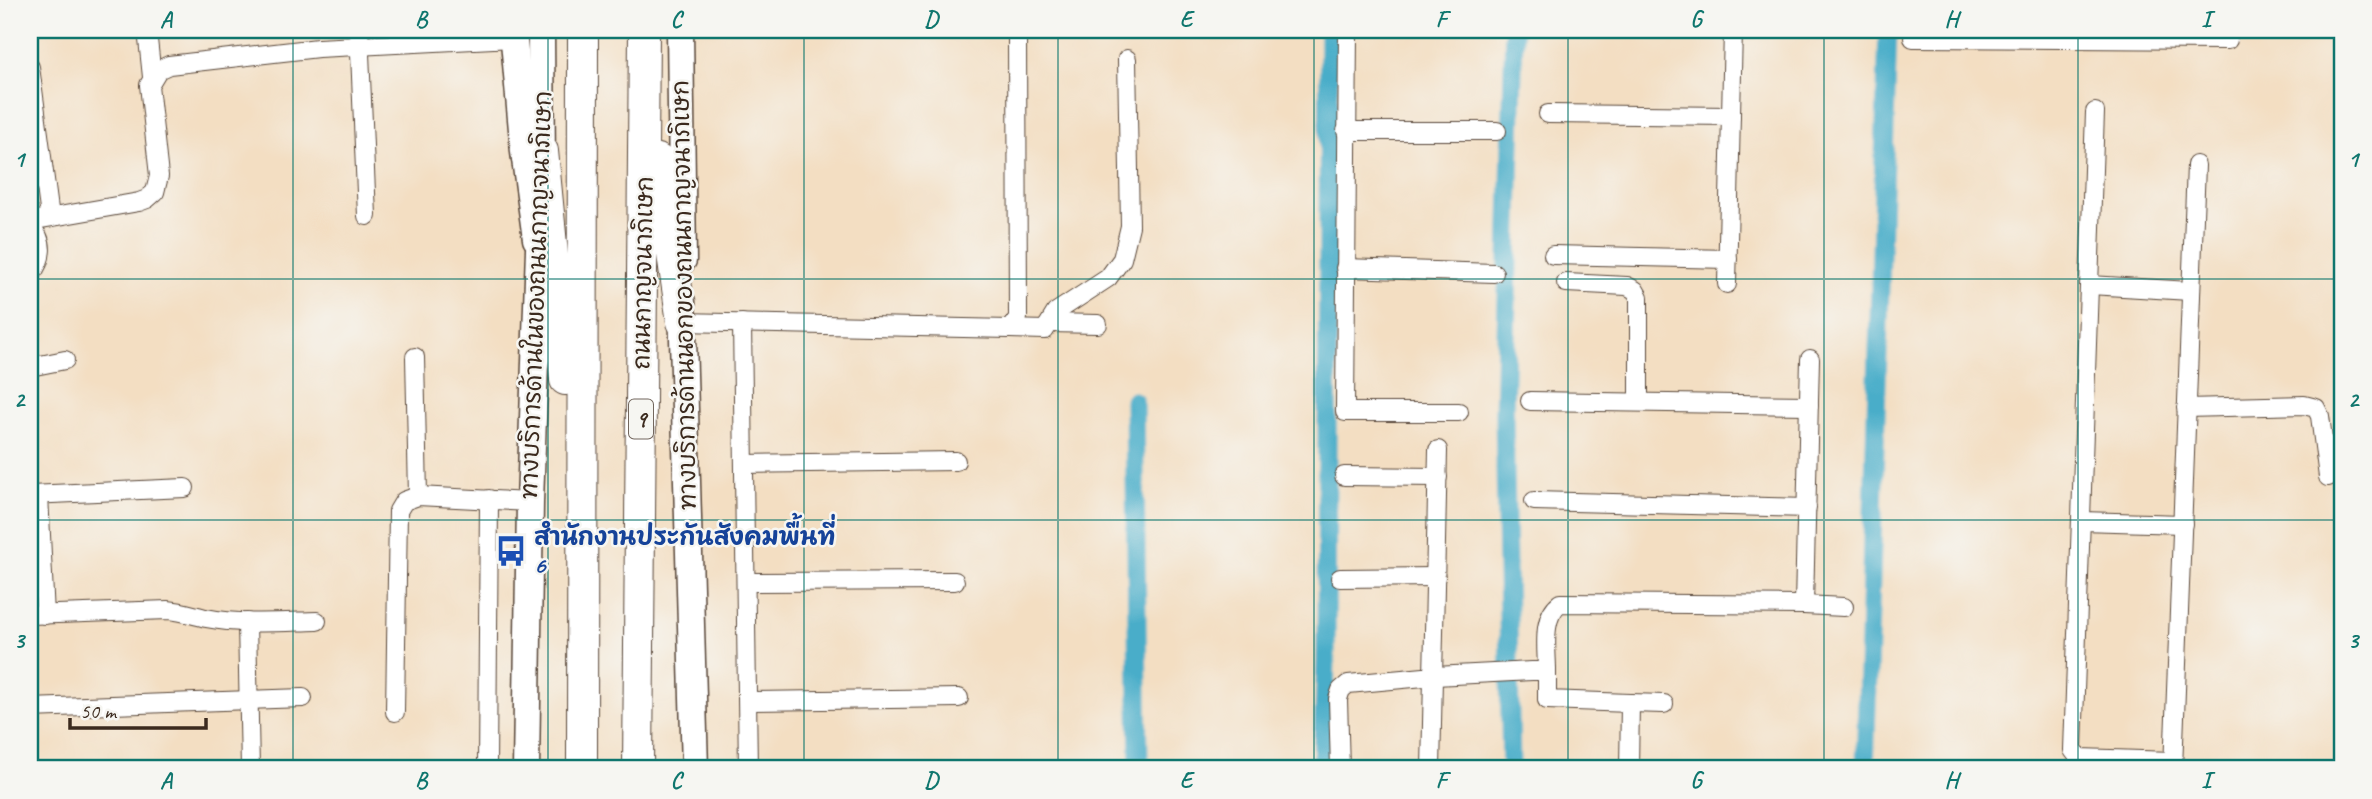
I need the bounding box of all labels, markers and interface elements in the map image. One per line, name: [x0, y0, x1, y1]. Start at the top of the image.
text: A: [160, 5, 174, 34]
text: B: [415, 5, 429, 34]
text: C: [671, 5, 685, 34]
text: D: [924, 5, 940, 34]
text: E: [1180, 5, 1196, 34]
text: F: [1436, 5, 1452, 34]
text: G: [1690, 5, 1705, 34]
text: H: [1944, 5, 1962, 34]
text: I: [2201, 5, 2216, 34]
street label: ทางบริการด้านนอกของถนนกาญจนาภิเษก: [665, 80, 703, 510]
street label: ทางบริการด้านในของถนนกาญจนาภิเษก: [513, 90, 558, 500]
text: 1: [14, 145, 27, 174]
text: 1: [2348, 145, 2361, 174]
street label: ถนนกาญจนาภิเษก: [626, 176, 660, 370]
text: 2: [14, 385, 27, 414]
text: 2: [2348, 385, 2361, 414]
road number: 9: [629, 400, 653, 438]
place label: สำนักงานประกันสังคมพื้นที่ 6: [534, 512, 836, 580]
bus stop icon: สำนักงานประกันสังคมพื้นที่ 6: [494, 534, 528, 568]
text: 3: [14, 626, 27, 655]
text: 3: [2348, 626, 2361, 655]
scale bar: [70, 687, 206, 731]
text: 50 m: [80, 698, 118, 724]
text: A: [160, 766, 174, 795]
text: B: [415, 766, 429, 795]
text: C: [671, 766, 685, 795]
text: D: [924, 766, 940, 795]
text: E: [1180, 766, 1196, 795]
text: F: [1436, 766, 1452, 795]
text: G: [1690, 766, 1705, 795]
text: H: [1944, 766, 1962, 795]
text: I: [2201, 766, 2216, 795]

